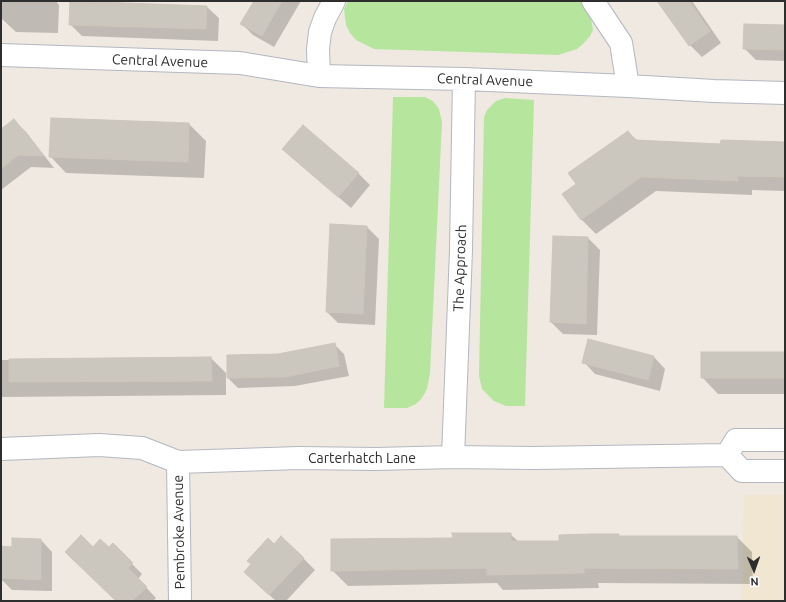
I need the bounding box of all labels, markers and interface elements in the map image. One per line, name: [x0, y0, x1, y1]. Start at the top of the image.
street label: Central Avenue: [112, 51, 208, 71]
street label: Central Avenue: [437, 70, 533, 90]
street label: The Approach: [450, 224, 470, 312]
street label: Carterhatch Lane: [308, 450, 416, 466]
street label: Pembroke Avenue: [170, 475, 188, 589]
north arrow: [734, 550, 774, 590]
text: N: [750, 576, 759, 588]

